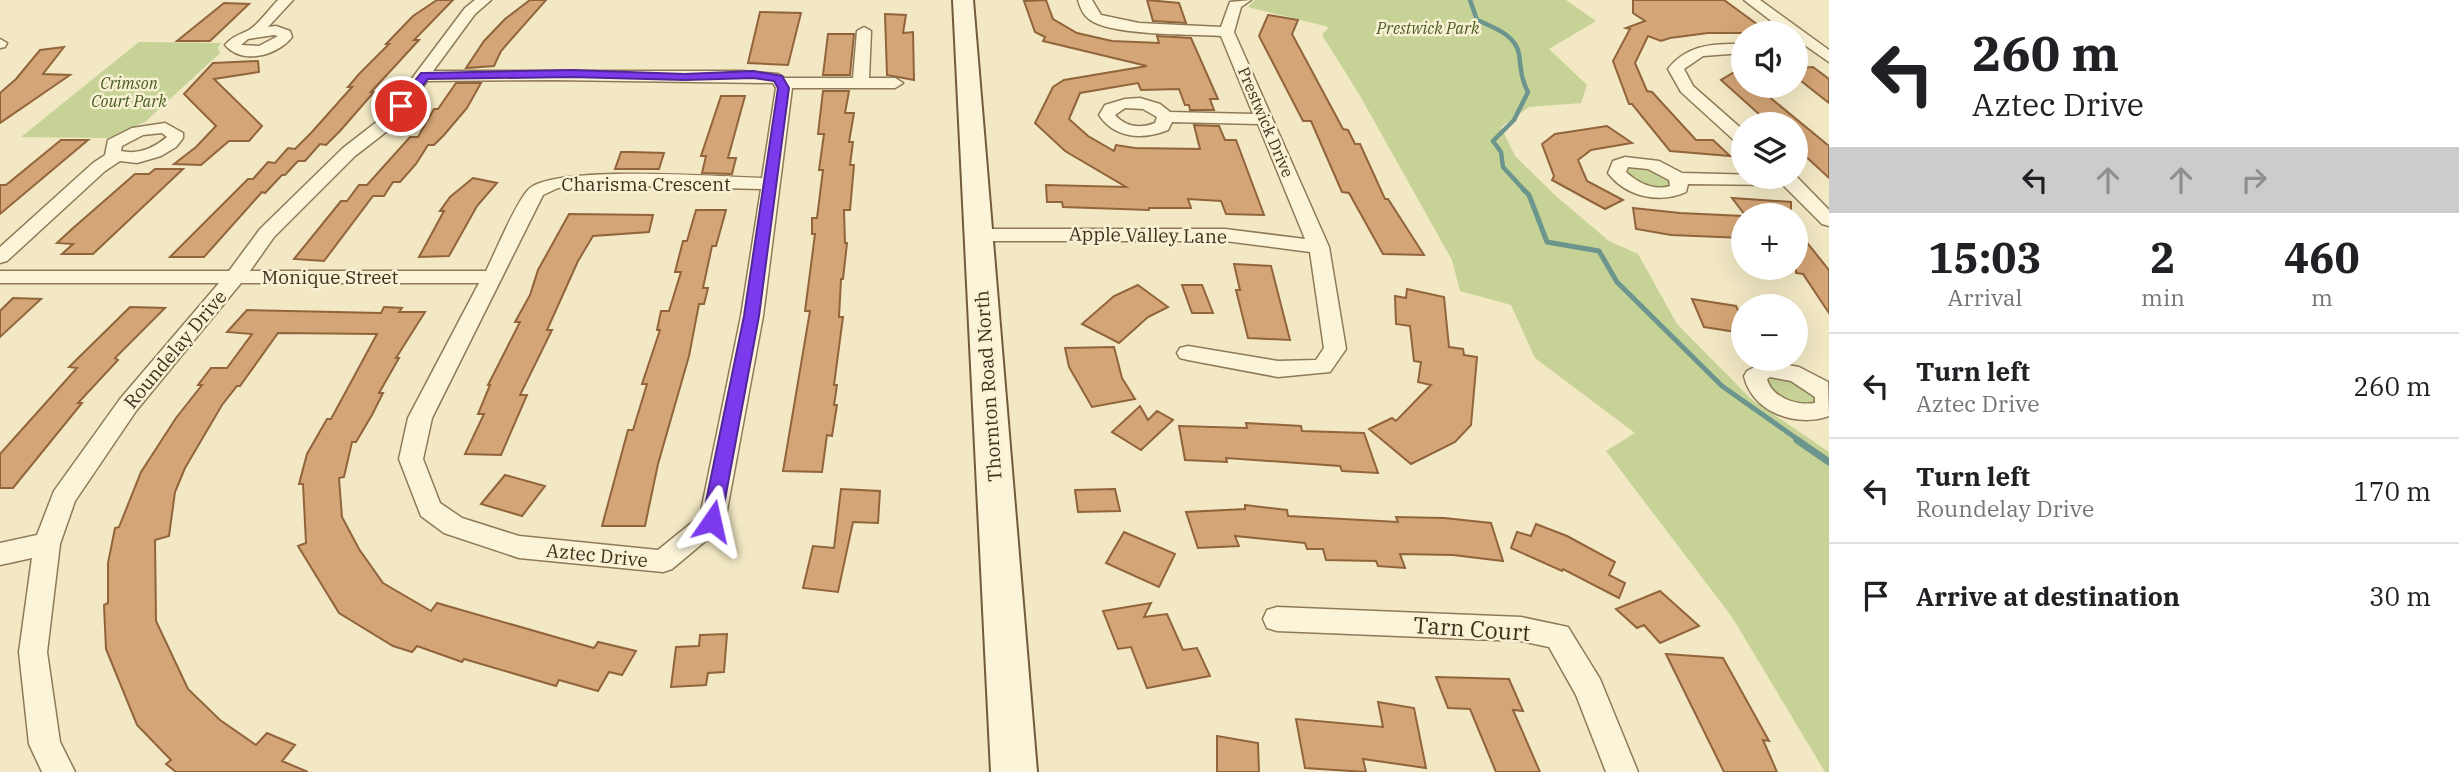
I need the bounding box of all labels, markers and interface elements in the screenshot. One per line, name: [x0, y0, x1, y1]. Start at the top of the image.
park label: Prestwick Park: [1376, 18, 1480, 38]
map controls: [1731, 21, 1808, 371]
button: sound: [1731, 21, 1808, 98]
text: 260 m: [1972, 21, 2119, 84]
icon: left: [1857, 28, 1948, 119]
street label: Prestwick Drive: [1234, 64, 1298, 180]
park label: Crimson Court Park: [91, 73, 167, 111]
pin: [371, 76, 431, 136]
text: Aztec Drive: [1972, 83, 2144, 125]
icon: arrive: [382, 87, 420, 125]
button: layers: [1731, 112, 1808, 189]
icon: left: [2016, 161, 2054, 199]
icon: ahead: [2089, 161, 2127, 199]
icon: ahead: [2162, 161, 2200, 199]
icon: right: [2235, 161, 2273, 199]
street label: Charisma Crescent: [561, 172, 731, 196]
button: +: [1731, 203, 1808, 280]
street label: Apple Valley Lane: [1069, 222, 1227, 248]
text: 15:03: [1928, 230, 2042, 285]
text: 2: [2150, 230, 2176, 285]
text: 460: [2284, 230, 2360, 285]
street label: Monique Street: [262, 265, 399, 289]
text: Arrival: [1948, 282, 2022, 312]
text: min: [2141, 282, 2185, 312]
text: m: [2311, 282, 2333, 312]
street label: Roundelay Drive: [118, 285, 232, 413]
street label: Thornton Road North: [969, 289, 1007, 483]
button: −: [1731, 294, 1808, 371]
text: Turn left: [1916, 354, 2030, 388]
icon: left: [1857, 367, 1895, 405]
text: 260 m: [2353, 369, 2431, 403]
text: Aztec Drive: [1916, 388, 2040, 418]
text: Turn left: [1916, 459, 2030, 493]
icon: left: [1857, 472, 1895, 510]
text: 170 m: [2353, 474, 2431, 508]
position arrow: [675, 484, 749, 558]
text: Roundelay Drive: [1916, 493, 2094, 523]
street label: Aztec Drive: [545, 538, 649, 572]
icon: arrive: [1857, 577, 1895, 615]
text: Arrive at destination: [1916, 579, 2180, 613]
text: 30 m: [2369, 579, 2431, 613]
street label: Tarn Court: [1412, 609, 1532, 647]

